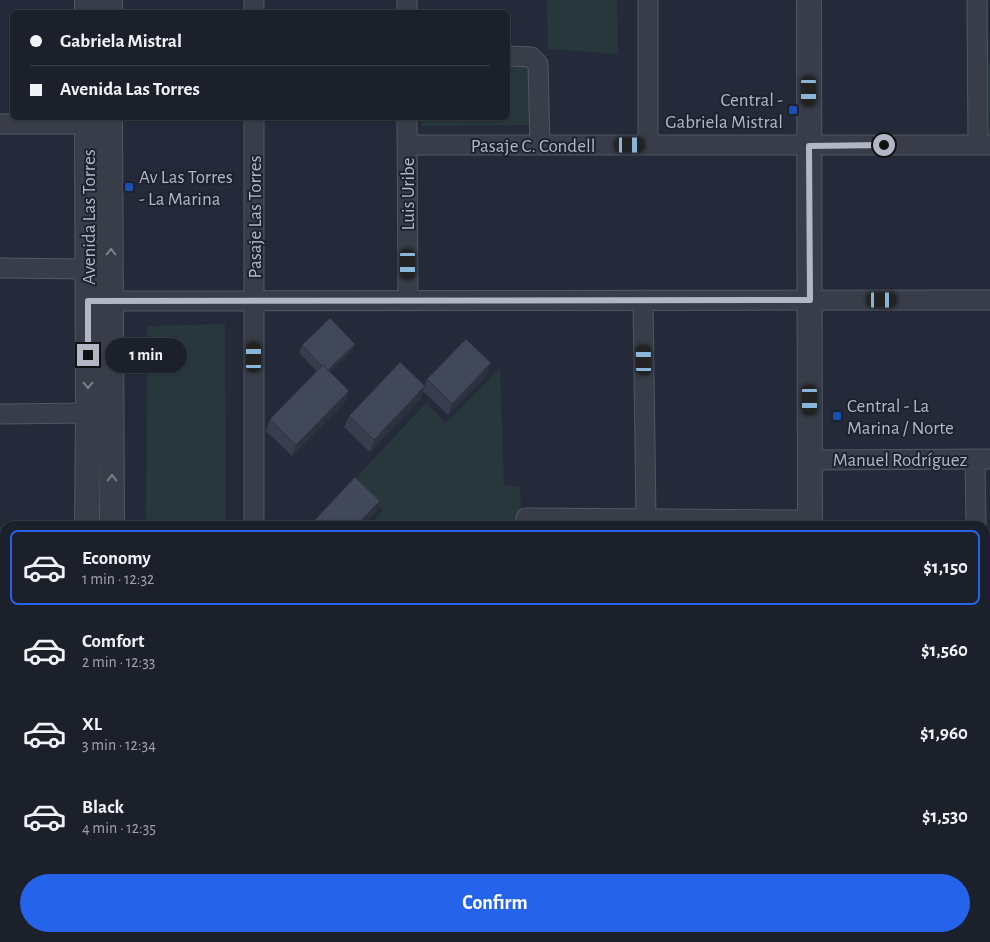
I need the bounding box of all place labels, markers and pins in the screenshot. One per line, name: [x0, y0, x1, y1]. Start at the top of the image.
place label: Central - Gabriela Mistral: [665, 91, 783, 132]
marker: Central - Gabriela Mistral: [787, 104, 799, 116]
place label: Av Las Torres - La Marina: [139, 168, 233, 209]
marker: Av Las Torres - La Marina: [123, 181, 135, 193]
place label: Central - La Marina / Norte: [847, 397, 954, 438]
marker: Central - La Marina / Norte: [831, 410, 843, 422]

